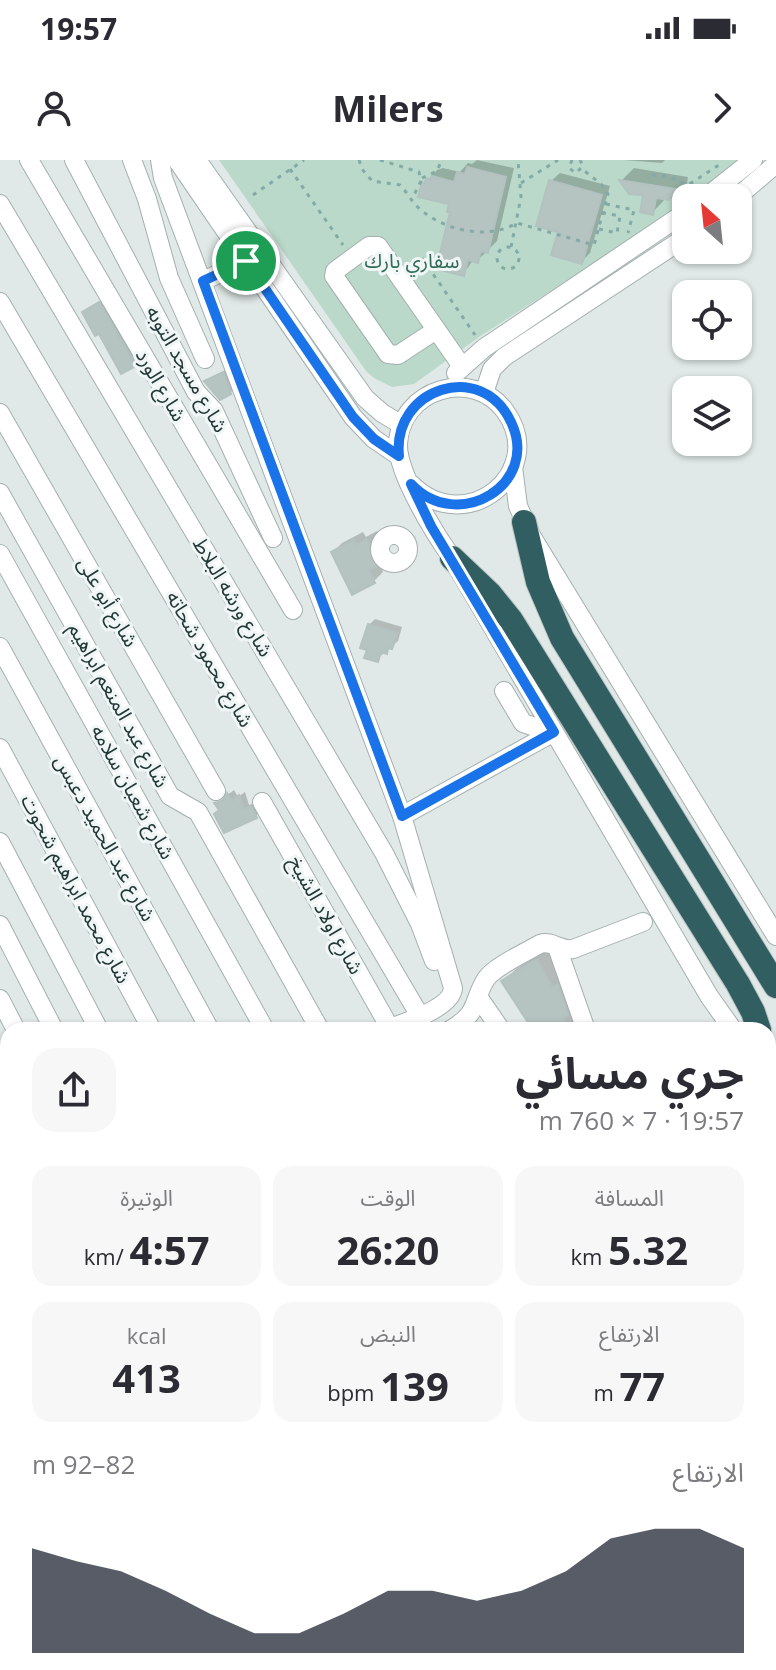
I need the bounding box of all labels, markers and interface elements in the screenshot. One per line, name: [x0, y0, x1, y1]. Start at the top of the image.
text: 19:57: [40, 8, 117, 49]
text: Milers: [332, 84, 444, 133]
icon: person: [32, 86, 76, 130]
icon: forward: [700, 86, 744, 130]
north arrow: [672, 184, 752, 264]
map controls: [672, 184, 752, 456]
pin: [212, 227, 280, 295]
icon: arrive: [224, 239, 268, 283]
park label: سفاري بارك: [365, 247, 459, 277]
button: locate: [672, 280, 752, 360]
street label: شارع مسجد التوبه: [138, 300, 235, 438]
street label: شارع الورد: [128, 343, 193, 427]
button: layers: [672, 376, 752, 456]
street label: شارع ورشه البلاط: [185, 532, 280, 663]
street label: شارع أبو على: [70, 552, 145, 653]
street label: شارع محمود شحاته: [159, 586, 260, 733]
street label: شارع عبد المنعم ابراهيم: [61, 617, 176, 793]
street label: شارع شعبان سلامه: [84, 720, 182, 865]
street label: شارع عبد الحميد دعبس: [47, 750, 162, 927]
street label: شارع محمد ابراهيم شحوت: [13, 790, 138, 989]
street label: شارع اولاد الشيخ: [281, 851, 370, 980]
text: جري مسائي: [515, 1042, 744, 1102]
button: share: [32, 1048, 116, 1132]
text: 19:57 · 7 × 760 m: [539, 1102, 744, 1138]
text: الوتيرة: [120, 1182, 173, 1212]
text: الوقت: [360, 1182, 416, 1212]
text: المسافة: [595, 1182, 664, 1212]
text: 4:57: [130, 1222, 210, 1277]
text: 26:20: [337, 1222, 439, 1277]
text: 5.32: [608, 1222, 688, 1277]
text: /km: [84, 1241, 130, 1271]
text: km: [570, 1241, 608, 1271]
text: النبض: [360, 1318, 416, 1348]
text: الارتفاع: [599, 1318, 660, 1348]
text: kcal: [127, 1320, 167, 1350]
text: 413: [112, 1350, 181, 1405]
text: 139: [380, 1358, 449, 1413]
text: 77: [620, 1358, 665, 1413]
text: bpm: [327, 1377, 380, 1407]
text: m: [593, 1377, 620, 1407]
text: 82–92 m: [32, 1446, 135, 1482]
text: الارتفاع: [673, 1454, 744, 1490]

